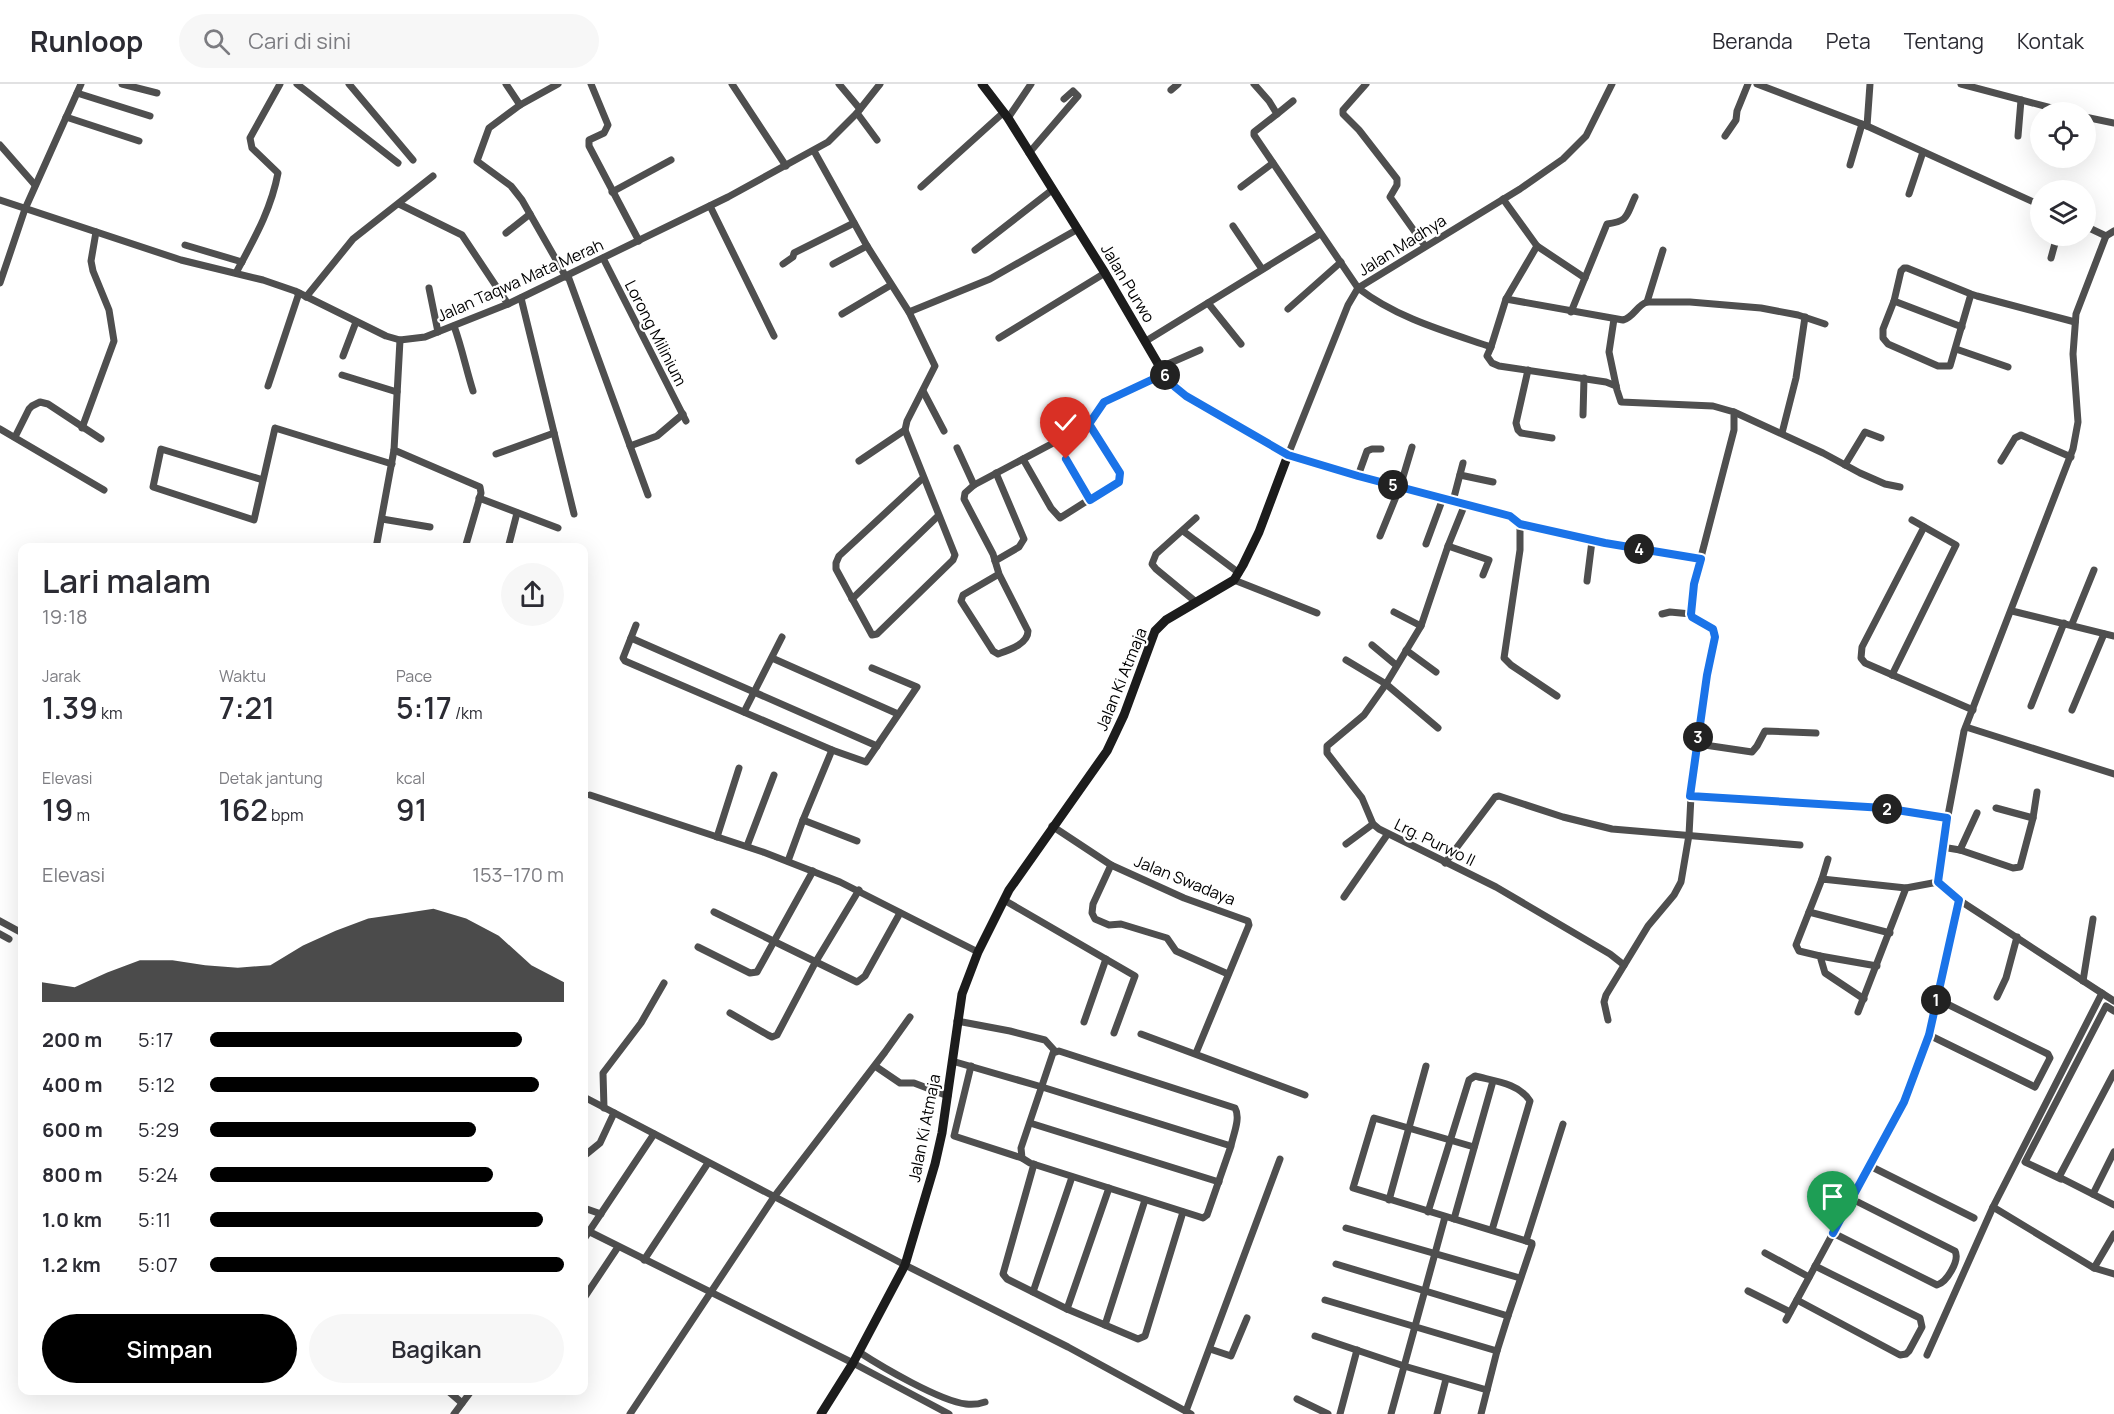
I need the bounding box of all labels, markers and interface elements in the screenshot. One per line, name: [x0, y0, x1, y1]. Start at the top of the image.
search box: [179, 14, 599, 68]
text: Runloop: [30, 22, 143, 60]
icon: search: [200, 25, 233, 58]
text: Cari di sini: [248, 26, 351, 56]
text: Beranda: [1712, 27, 1793, 55]
text: Peta: [1826, 27, 1871, 55]
text: Tentang: [1904, 27, 1984, 55]
text: Kontak: [2017, 27, 2084, 55]
map controls: [2030, 102, 2096, 246]
button: locate: [2030, 102, 2096, 168]
button: layers: [2030, 180, 2096, 246]
street label: Jalan Madhya: [1354, 209, 1450, 281]
street label: Jalan Taqwa Mata Merah: [433, 233, 607, 327]
street label: Jalan Purwo: [1096, 240, 1160, 326]
street label: Lorong Milinium: [620, 276, 692, 390]
pin: 6: [1150, 360, 1180, 390]
text: 6: [1160, 364, 1170, 386]
pin: [1040, 397, 1091, 459]
icon: check: [1049, 406, 1082, 439]
pin: 5: [1378, 470, 1408, 500]
text: 5: [1388, 474, 1398, 496]
pin: 4: [1624, 534, 1654, 564]
text: 4: [1634, 538, 1644, 560]
text: Lari malam: [42, 558, 211, 603]
button: share: [501, 563, 564, 626]
text: 19:18: [42, 603, 88, 630]
street label: Jalan Ki Atmaja: [1090, 624, 1152, 734]
text: Jarak: [42, 665, 81, 687]
text: Waktu: [219, 665, 266, 687]
text: Pace: [396, 665, 432, 687]
text: 1.39: [42, 687, 98, 728]
text: 7:21: [219, 687, 275, 728]
text: 5:17: [396, 687, 452, 728]
text: km: [98, 702, 123, 724]
text: /km: [452, 702, 483, 724]
pin: 3: [1683, 722, 1713, 752]
text: 3: [1693, 726, 1703, 748]
text: Elevasi: [42, 767, 93, 789]
text: Detak jantung: [219, 767, 323, 789]
text: kcal: [396, 767, 425, 789]
text: 19: [42, 789, 73, 830]
text: 162: [219, 789, 268, 830]
text: 91: [396, 789, 427, 830]
pin: 2: [1872, 794, 1902, 824]
text: 2: [1882, 798, 1892, 820]
text: m: [73, 804, 90, 826]
text: bpm: [268, 804, 304, 826]
street label: Lrg. Purwo II: [1391, 813, 1479, 871]
street label: Jalan Swadaya: [1131, 850, 1239, 910]
text: Elevasi: [42, 861, 105, 888]
text: 153–170 m: [472, 861, 564, 888]
pin: 1: [1921, 985, 1951, 1015]
text: 1: [1932, 989, 1940, 1011]
text: 200 m: [42, 1026, 102, 1053]
text: 5:17: [138, 1026, 173, 1053]
text: 400 m: [42, 1071, 102, 1098]
text: 5:12: [138, 1071, 175, 1098]
street label: Jalan Ki Atmaja: [903, 1072, 945, 1184]
text: 600 m: [42, 1116, 103, 1143]
text: 5:29: [138, 1116, 179, 1143]
text: 800 m: [42, 1161, 103, 1188]
text: 5:24: [138, 1161, 178, 1188]
pin: [1807, 1171, 1858, 1233]
icon: arrive: [1816, 1180, 1849, 1213]
text: 1.0 km: [42, 1206, 102, 1233]
text: 5:11: [138, 1206, 171, 1233]
text: 1.2 km: [42, 1251, 101, 1278]
text: 5:07: [138, 1251, 178, 1278]
button: Simpan: [42, 1314, 297, 1383]
button: Bagikan: [309, 1314, 564, 1383]

